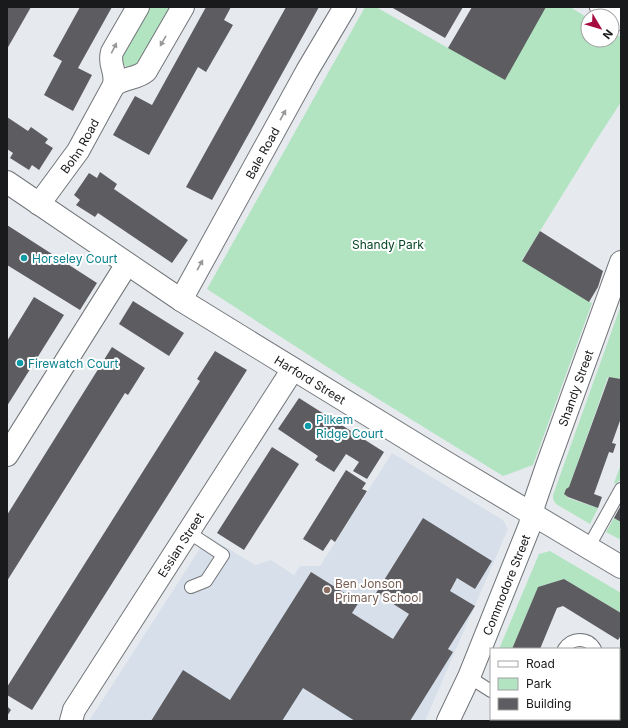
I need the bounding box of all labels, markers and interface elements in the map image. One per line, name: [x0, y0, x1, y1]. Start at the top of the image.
north arrow: [580, 8, 620, 48]
text: N: [600, 27, 616, 42]
one-way arrow: [160, 35, 167, 47]
one-way arrow: [111, 43, 117, 54]
one-way arrow: [280, 109, 287, 121]
street label: Bohn Road: [57, 116, 102, 176]
street label: Bale Road: [242, 124, 282, 181]
park label: Shandy Park: [352, 237, 424, 252]
place label: Horseley Court: [32, 251, 118, 266]
marker: Horseley Court: [19, 253, 29, 263]
one-way arrow: [197, 260, 203, 271]
street label: Shandy Street: [555, 348, 596, 428]
street label: Harford Street: [272, 352, 349, 407]
place label: Firewatch Court: [28, 356, 119, 371]
marker: Firewatch Court: [15, 358, 25, 368]
place label: Pilkem Ridge Court: [316, 412, 383, 441]
marker: Pilkem Ridge Court: [303, 421, 313, 431]
street label: Essian Street: [154, 509, 207, 580]
street label: Commodore Street: [479, 532, 533, 638]
place label: Ben Jonson Primary School: [335, 576, 421, 605]
marker: Ben Jonson Primary School: [322, 585, 332, 595]
legend: [490, 648, 620, 720]
text: Road: [526, 656, 555, 671]
text: Park: [526, 676, 552, 691]
text: Building: [526, 696, 571, 711]

